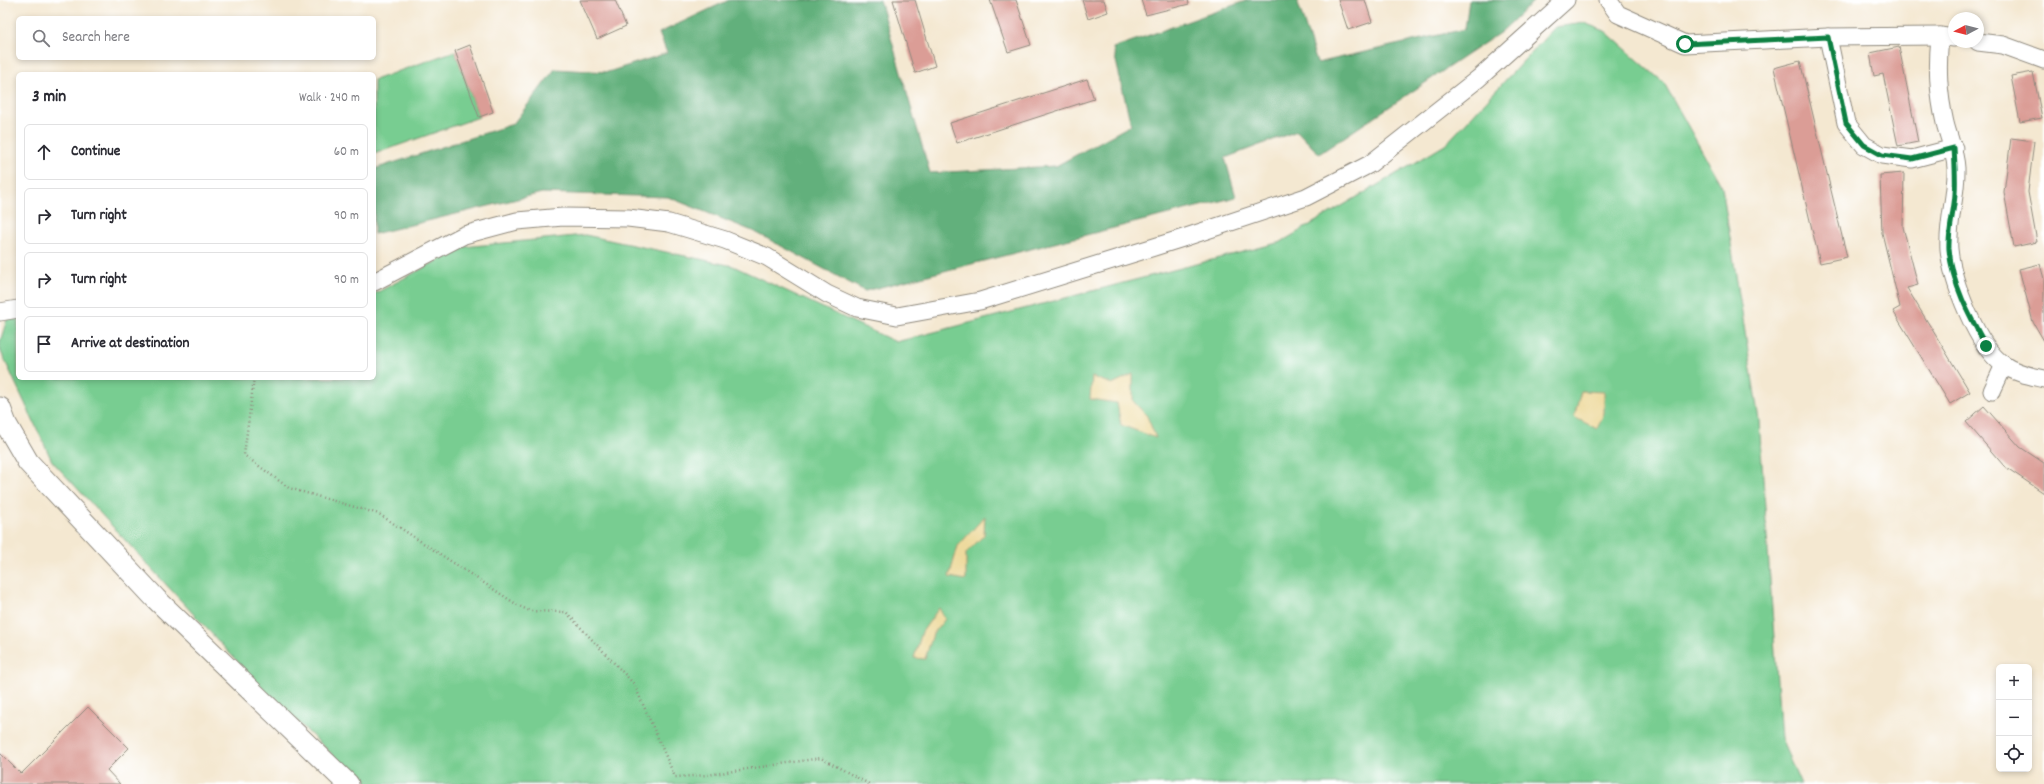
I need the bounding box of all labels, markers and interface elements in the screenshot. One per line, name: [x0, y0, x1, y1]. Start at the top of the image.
north arrow: [1948, 12, 1984, 48]
search box: [16, 16, 376, 60]
icon: search: [30, 27, 52, 49]
text: Search here: [62, 27, 130, 49]
route start: [1676, 35, 1694, 53]
text: 3 min: [32, 86, 66, 110]
text: Walk · 240 m: [299, 89, 360, 108]
icon: ahead: [33, 141, 55, 163]
text: Continue: [71, 141, 120, 163]
text: 60 m: [334, 143, 359, 162]
icon: right: [33, 205, 55, 227]
text: Turn right: [71, 205, 127, 227]
text: 90 m: [334, 207, 359, 226]
icon: right: [33, 269, 55, 291]
text: Turn right: [71, 269, 127, 291]
text: 90 m: [334, 271, 359, 290]
icon: arrive: [33, 333, 55, 355]
text: Arrive at destination: [71, 333, 189, 355]
route end: [1977, 337, 1995, 355]
map controls: [1996, 664, 2032, 772]
button: +: [1996, 664, 2032, 700]
button: −: [1996, 700, 2032, 736]
button: locate: [1996, 736, 2032, 772]

